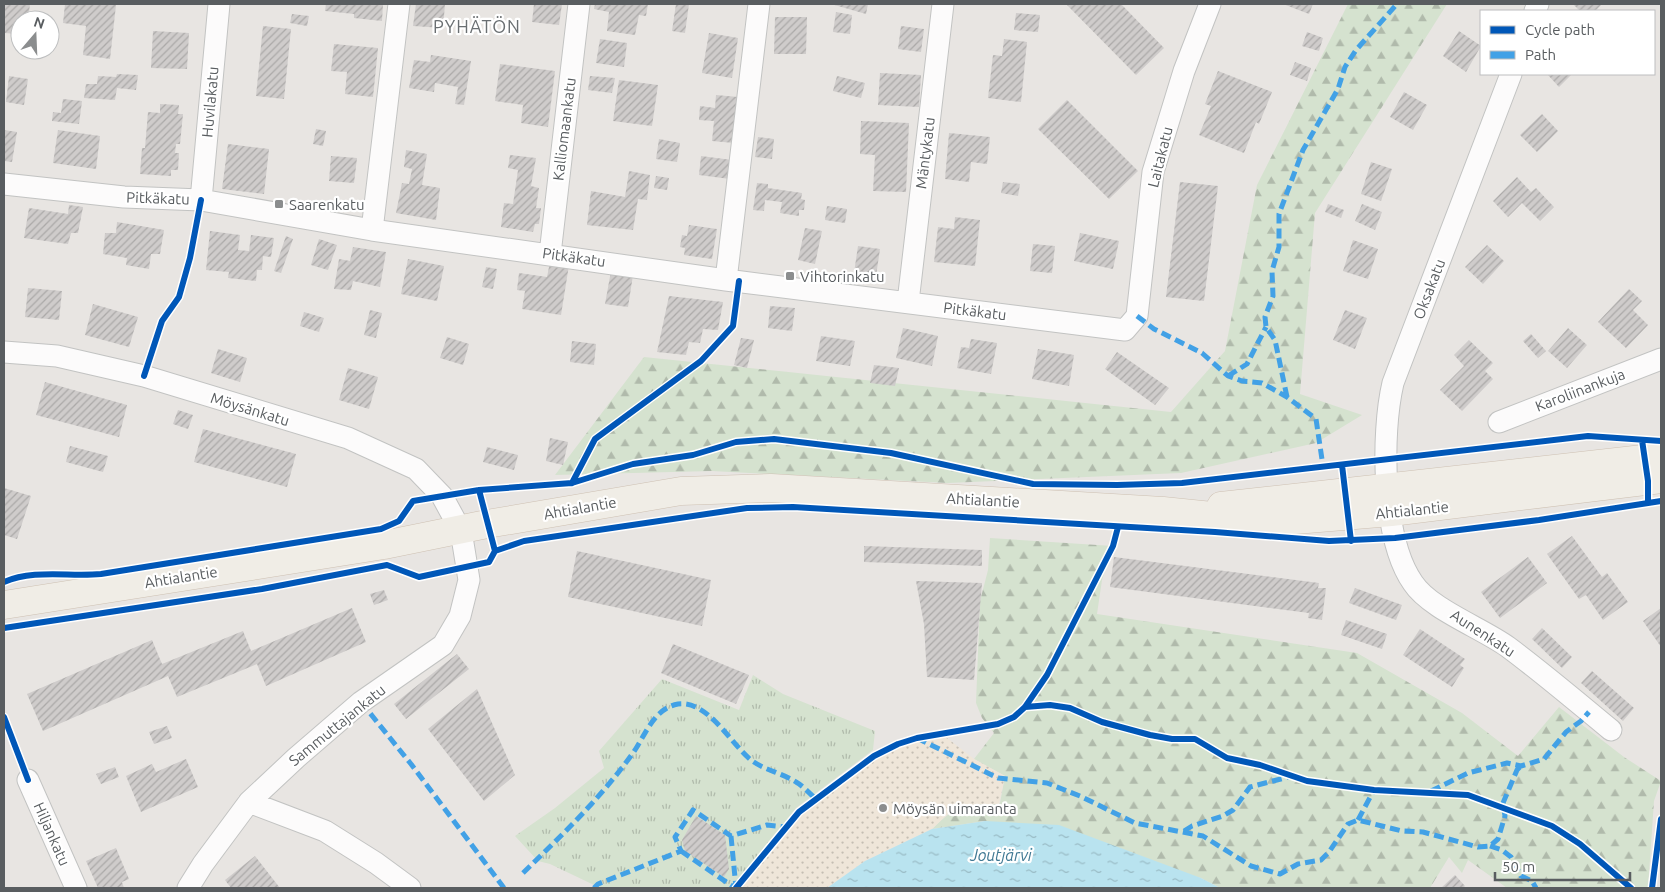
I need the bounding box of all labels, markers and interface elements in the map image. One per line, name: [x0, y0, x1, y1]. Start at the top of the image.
north arrow: [10, 10, 60, 60]
legend: [1480, 10, 1655, 75]
text: N: [32, 13, 47, 32]
district label: PYHÄTÖN: [433, 16, 521, 36]
text: Cycle path: [1525, 21, 1595, 38]
text: Path: [1525, 46, 1556, 63]
street label: Huvilakatu: [198, 66, 222, 138]
street label: Kalliomaankatu: [549, 76, 579, 182]
street label: Mäntykatu: [912, 116, 938, 190]
street label: Laitakatu: [1144, 125, 1176, 189]
street label: Pitkäkatu: [126, 188, 190, 208]
place label: Saarenkatu: [289, 196, 365, 213]
marker: Saarenkatu: [273, 198, 285, 210]
street label: Pitkäkatu: [541, 244, 607, 270]
street label: Oksakatu: [1410, 256, 1448, 322]
place label: Vihtorinkatu: [800, 268, 884, 285]
marker: Vihtorinkatu: [784, 270, 796, 282]
street label: Pitkäkatu: [942, 299, 1008, 323]
street label: Karoliinankuja: [1533, 365, 1627, 415]
street label: Möysänkatu: [209, 389, 291, 429]
street label: Ahtialantie: [946, 490, 1020, 510]
street label: Ahtialantie: [542, 493, 618, 523]
street label: Ahtialantie: [1375, 498, 1449, 522]
street label: Ahtialantie: [143, 563, 219, 591]
street label: Aunenkatu: [1448, 606, 1518, 660]
street label: Sammuttajankatu: [285, 681, 389, 769]
street label: Hiljankatu: [30, 800, 74, 868]
place label: Möysän uimaranta: [893, 800, 1017, 817]
marker: Möysän uimaranta: [877, 802, 889, 814]
water label: Joutjärvi: [969, 846, 1033, 864]
scale bar: [1495, 850, 1630, 882]
text: 50 m: [1502, 858, 1535, 875]

